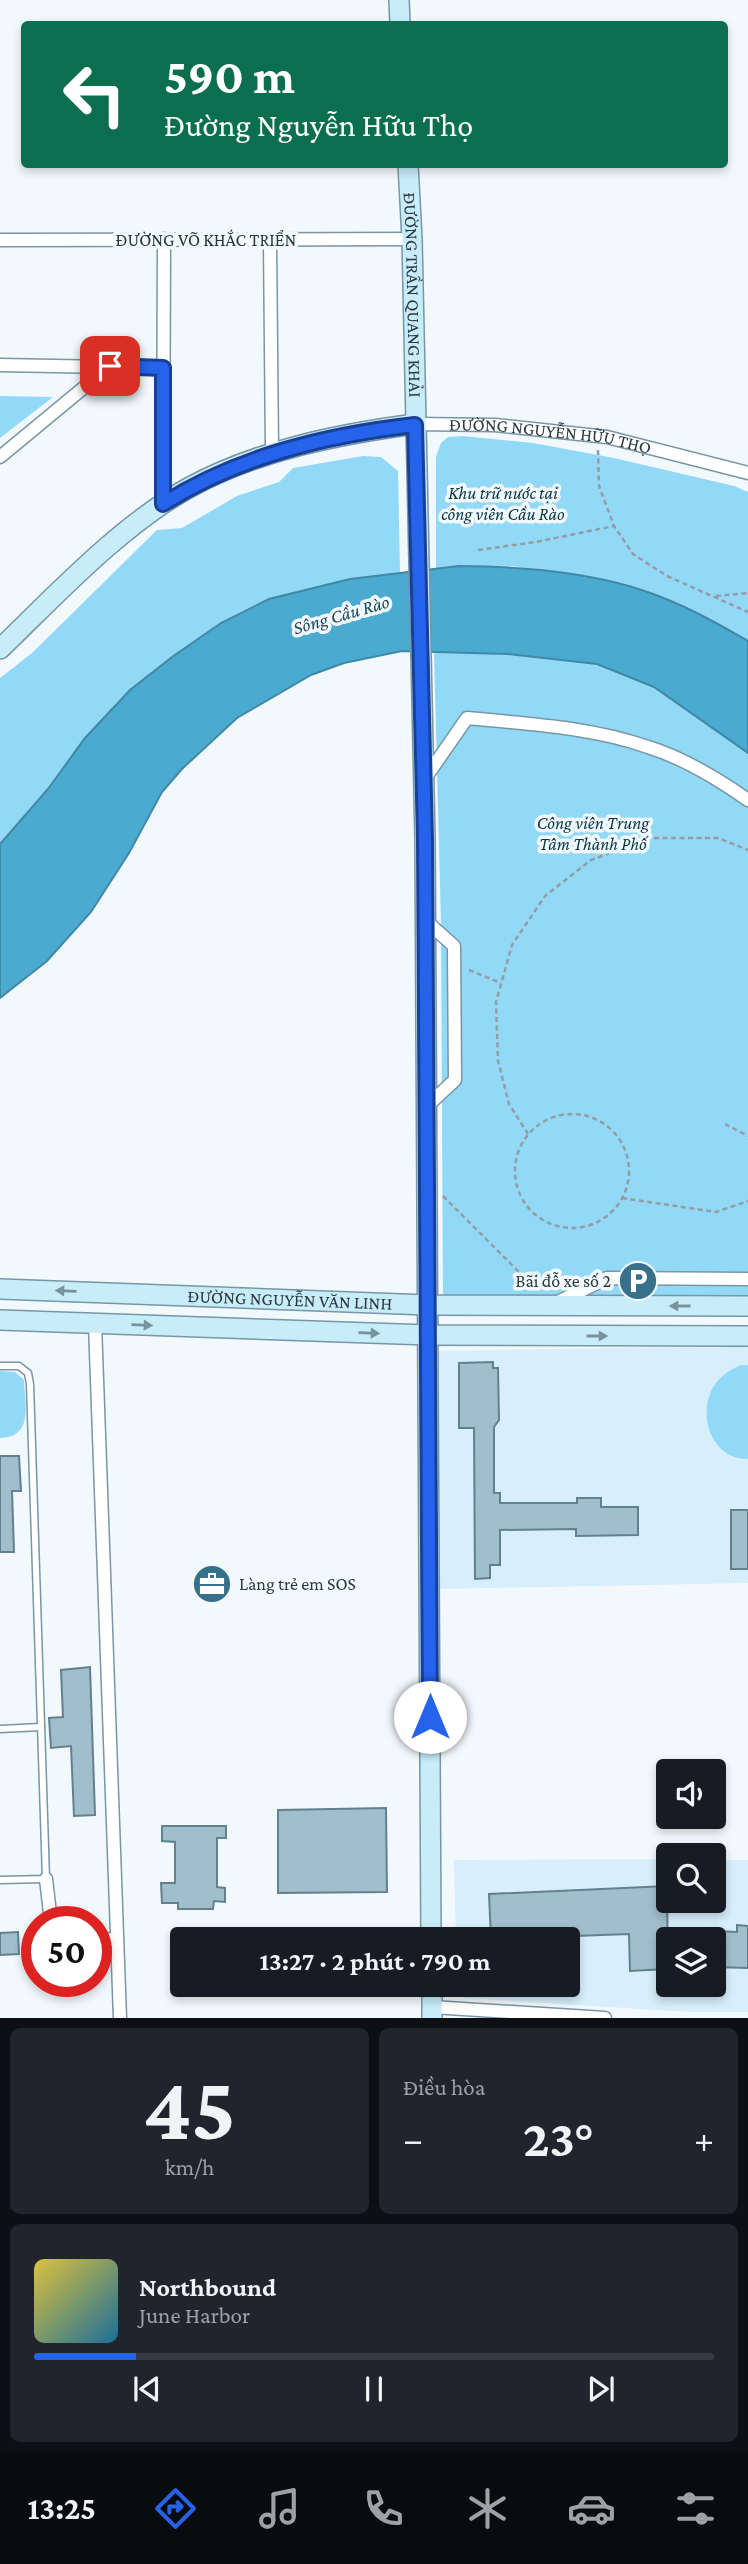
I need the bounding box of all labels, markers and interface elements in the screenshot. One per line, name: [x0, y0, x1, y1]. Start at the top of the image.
icon: left: [49, 49, 140, 140]
text: 590 m: [164, 49, 295, 104]
text: Đường Nguyễn Hữu Thọ: [164, 107, 473, 143]
street label: ĐƯỜNG TRẦN QUANG KHẢI: [400, 192, 425, 398]
street label: ĐƯỜNG VÕ KHẮC TRIỂN: [116, 229, 297, 250]
pin: [80, 336, 140, 396]
icon: arrive: [91, 347, 129, 385]
street label: ĐƯỜNG NGUYỄN HỮU THỌ: [449, 414, 653, 458]
park label: Khu trữ nước tại công viên Cầu Rào: [441, 483, 565, 524]
water label: Sông Cầu Rào: [291, 591, 392, 638]
park label: Công viên Trung Tâm Thành Phố: [537, 813, 650, 854]
parking icon: Bãi đỗ xe số 2: [617, 1260, 659, 1302]
place label: Bãi đỗ xe số 2: [516, 1271, 611, 1291]
one-way arrow: [55, 1286, 77, 1297]
street label: ĐƯỜNG NGUYỄN VĂN LINH: [187, 1286, 393, 1314]
one-way arrow: [669, 1300, 691, 1312]
one-way arrow: [131, 1320, 153, 1331]
one-way arrow: [358, 1327, 380, 1339]
one-way arrow: [586, 1330, 608, 1342]
office icon: Làng trẻ em SOS: [191, 1563, 233, 1605]
place label: Làng trẻ em SOS: [239, 1574, 356, 1594]
position arrow: [393, 1680, 467, 1754]
map controls: [656, 1759, 726, 1997]
button: sound: [656, 1759, 726, 1829]
button: search: [656, 1843, 726, 1913]
speed limit sign: 50: [21, 1906, 112, 1997]
button: layers: [656, 1927, 726, 1997]
text: 13:27 · 2 phút · 790 m: [259, 1947, 491, 1976]
text: 45: [143, 2057, 236, 2159]
text: Điều hòa: [403, 2074, 485, 2100]
text: 23°: [523, 2109, 594, 2167]
text: −: [403, 2118, 423, 2160]
text: +: [694, 2118, 714, 2160]
text: km/h: [165, 2154, 214, 2180]
text: Northbound: [139, 2273, 276, 2302]
text: June Harbor: [139, 2302, 250, 2328]
icon: previous: [128, 2370, 166, 2408]
icon: pause: [355, 2370, 393, 2408]
icon: next: [582, 2370, 620, 2408]
icon: directions: [151, 2484, 200, 2533]
icon: music: [255, 2484, 304, 2533]
icon: phone: [359, 2484, 408, 2533]
icon: climate: [463, 2484, 512, 2533]
icon: car: [567, 2484, 616, 2533]
icon: filters: [671, 2484, 720, 2533]
text: 13:25: [28, 2490, 96, 2526]

